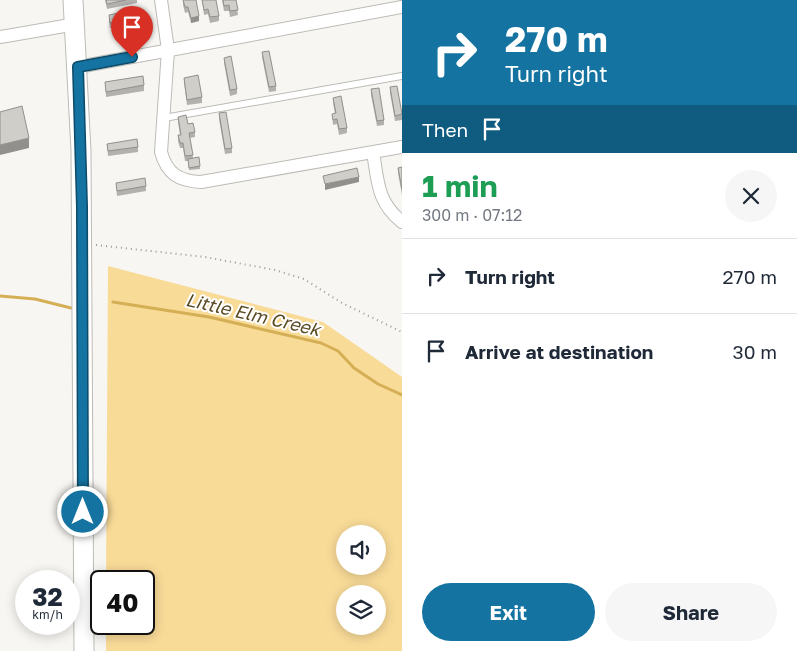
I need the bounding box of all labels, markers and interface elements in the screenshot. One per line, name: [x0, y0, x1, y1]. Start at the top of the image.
pin: [111, 6, 153, 57]
icon: arrive: [118, 13, 146, 41]
text: 270 m: [505, 18, 608, 60]
icon: right: [422, 20, 487, 85]
text: Turn right: [505, 60, 608, 87]
icon: arrive: [478, 115, 506, 143]
text: Then: [422, 118, 468, 141]
text: 1 min: [422, 168, 498, 204]
button: close: [725, 170, 777, 222]
text: 300 m · 07:12: [422, 205, 522, 225]
icon: right: [422, 262, 450, 290]
text: Turn right: [465, 265, 555, 288]
text: 270 m: [723, 265, 777, 288]
water label: Little Elm Creek: [184, 288, 324, 341]
icon: arrive: [422, 337, 450, 365]
text: Arrive at destination: [465, 340, 653, 363]
text: 30 m: [733, 340, 777, 363]
position arrow: [56, 485, 108, 537]
map controls: [336, 525, 386, 635]
button: sound: [336, 525, 386, 575]
speed limit sign: 40: [90, 570, 155, 635]
text: 32: [32, 581, 63, 612]
button: Exit: [422, 583, 595, 641]
button: Share: [605, 583, 777, 641]
button: layers: [336, 585, 386, 635]
text: km/h: [32, 607, 63, 622]

